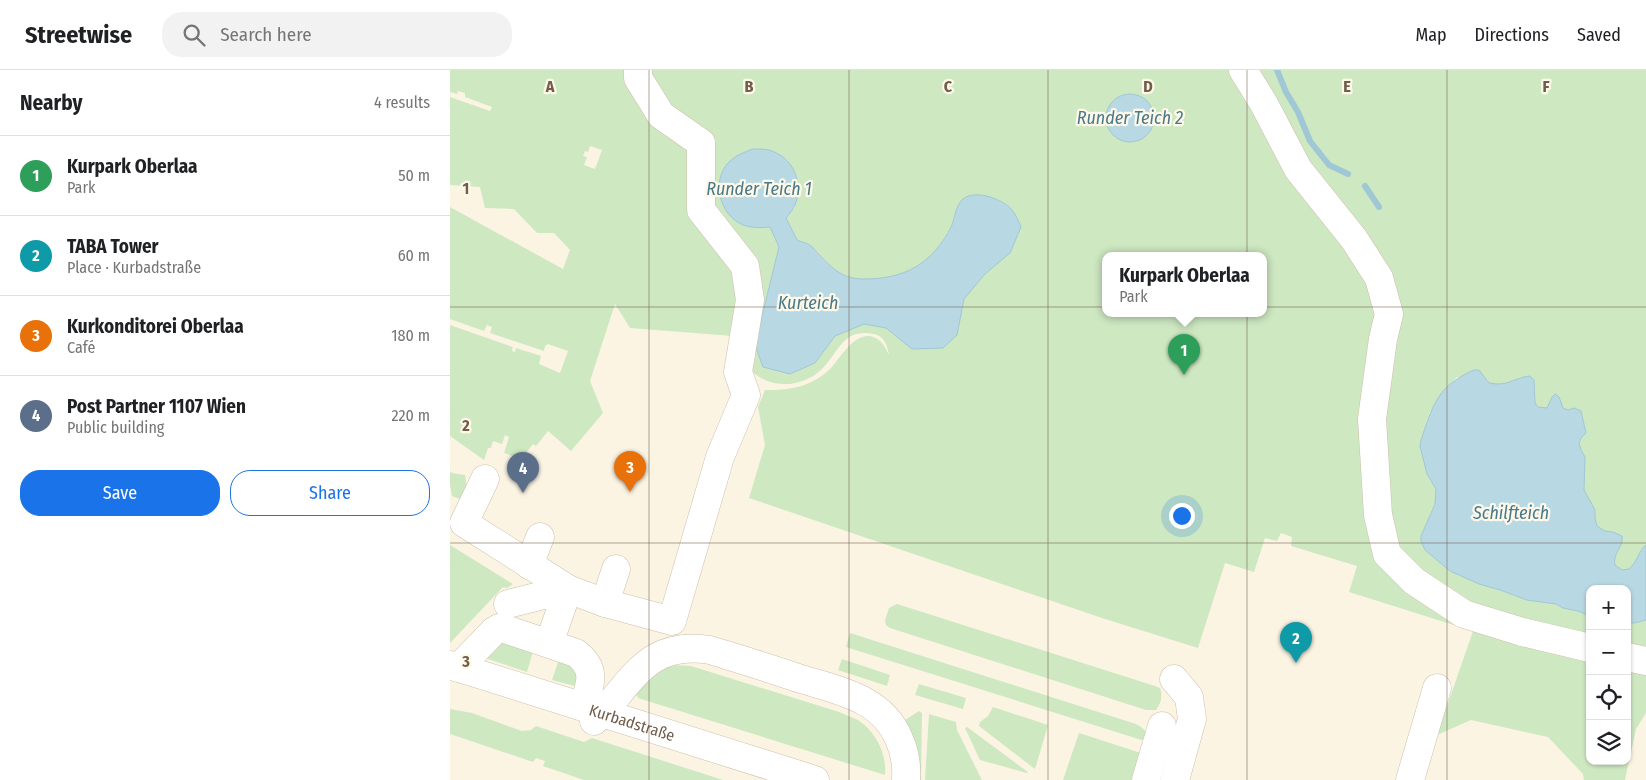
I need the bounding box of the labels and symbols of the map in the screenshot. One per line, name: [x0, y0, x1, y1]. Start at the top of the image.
text: A: [545, 77, 555, 96]
text: B: [745, 77, 754, 96]
text: C: [944, 77, 953, 96]
text: D: [1143, 77, 1153, 96]
text: E: [1343, 77, 1351, 96]
text: F: [1542, 77, 1550, 96]
water label: Runder Teich 2: [1077, 107, 1183, 129]
water label: Runder Teich 1: [706, 178, 812, 200]
text: 1: [463, 179, 469, 198]
water label: Kurteich: [778, 292, 838, 314]
pin: 1: [1168, 334, 1200, 375]
text: 2: [461, 416, 470, 435]
pin: 3: [614, 451, 646, 492]
pin: 4: [507, 452, 539, 493]
water label: Schilfteich: [1472, 502, 1549, 524]
your location: [1169, 503, 1195, 529]
pin: 2: [1280, 622, 1312, 663]
text: 3: [461, 652, 470, 671]
street label: Kurbadstraße: [587, 701, 677, 745]

